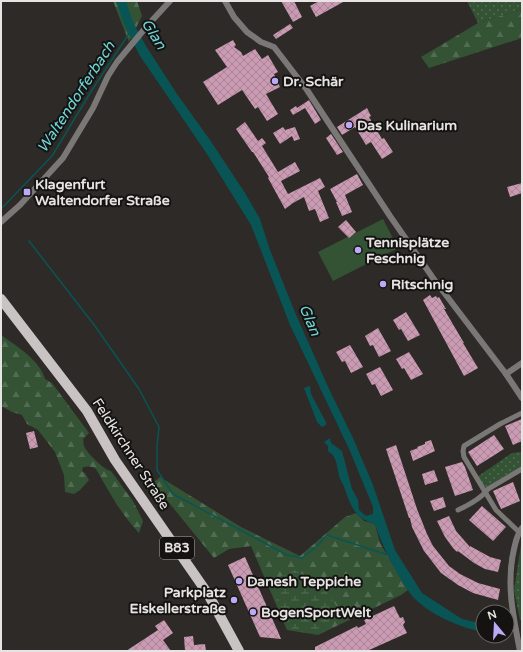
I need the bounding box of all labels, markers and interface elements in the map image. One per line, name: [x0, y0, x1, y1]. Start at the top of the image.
water label: Glan: [138, 15, 171, 53]
water label: Waltendorferbach: [33, 37, 119, 156]
place label: Dr. Schär: [283, 73, 344, 90]
marker: Dr. Schär: [270, 76, 280, 86]
place label: Das Kulinarium: [357, 117, 457, 134]
marker: Das Kulinarium: [344, 120, 354, 130]
place label: Klagenfurt Waltendorfer Straße: [35, 176, 170, 209]
marker: Klagenfurt Waltendorfer Straße: [22, 187, 32, 197]
place label: Tennisplätze Feschnig: [365, 234, 449, 267]
marker: Tennisplätze Feschnig: [353, 245, 363, 255]
place label: Ritschnig: [391, 276, 454, 293]
marker: Ritschnig: [378, 279, 388, 289]
water label: Glan: [295, 301, 325, 339]
street label: Feldkirchner Straße: [89, 395, 173, 513]
road number: B83: [160, 537, 194, 559]
place label: Danesh Teppiche: [247, 573, 361, 590]
marker: Danesh Teppiche: [234, 576, 244, 586]
place label: Parkplatz Eiskellerstraße: [129, 584, 226, 617]
marker: Parkplatz Eiskellerstraße: [229, 595, 239, 605]
place label: BogenSportWelt: [261, 604, 372, 621]
north arrow: [475, 604, 515, 644]
marker: BogenSportWelt: [248, 607, 258, 617]
text: N: [486, 607, 498, 623]

